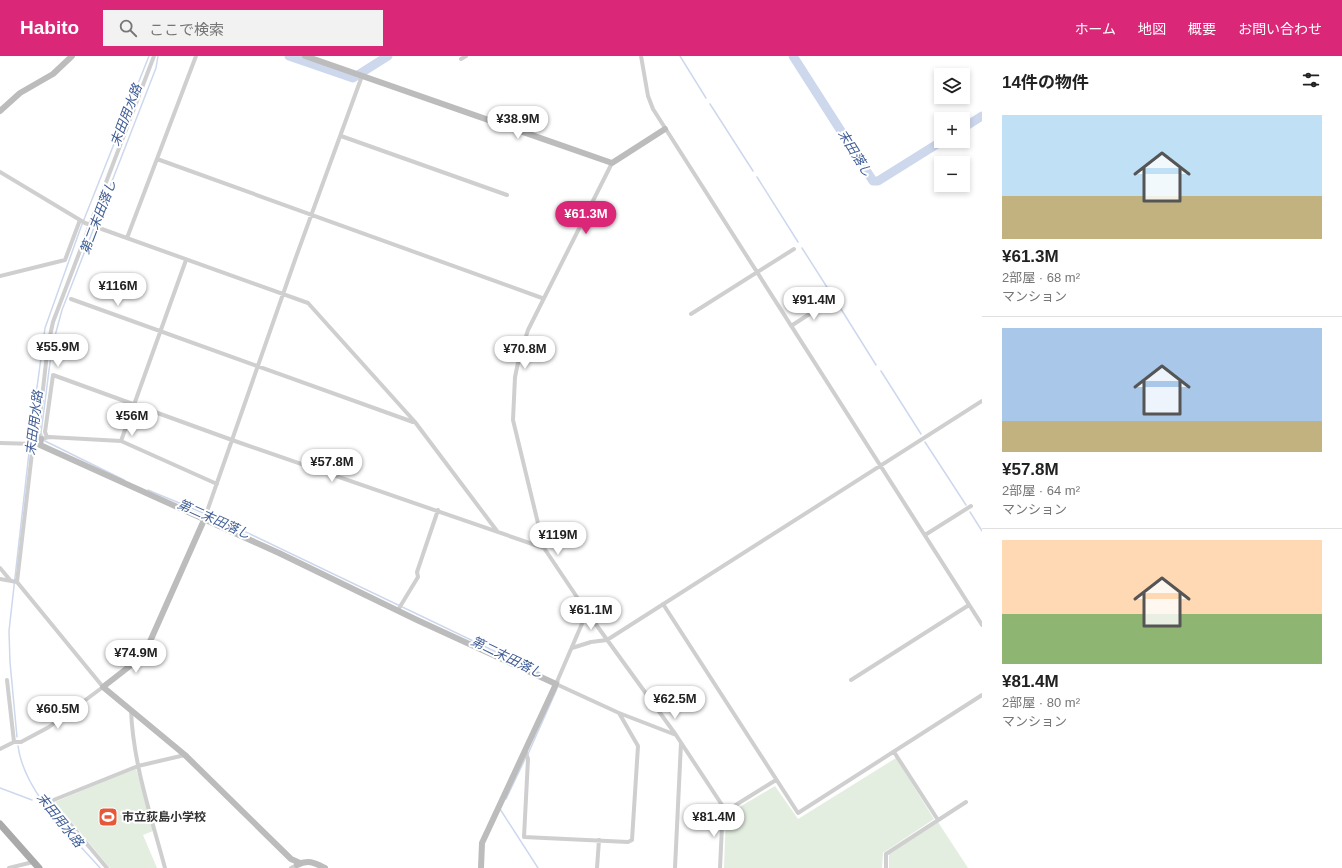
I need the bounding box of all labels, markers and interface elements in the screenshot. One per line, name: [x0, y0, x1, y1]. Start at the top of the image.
search box: [103, 10, 383, 46]
text: Habito: [20, 17, 79, 38]
icon: search: [117, 17, 139, 39]
text: ここで検索: [149, 21, 224, 38]
text: ホーム: [1074, 21, 1116, 37]
text: 地図: [1138, 21, 1166, 37]
text: 概要: [1188, 21, 1216, 37]
text: お問い合わせ: [1238, 21, 1322, 37]
map controls: [934, 68, 970, 192]
button: layers: [934, 68, 970, 104]
icon: filters: [1300, 69, 1322, 91]
text: 14件の物件: [1002, 73, 1089, 92]
water label: 末田用水路: [107, 81, 145, 148]
pin: ¥38.9M: [485, 106, 551, 140]
text: ¥38.9M: [496, 111, 540, 126]
button: +: [934, 112, 970, 148]
water label: 末田落し: [835, 127, 875, 179]
icon: home: [1126, 141, 1198, 213]
button: −: [934, 156, 970, 192]
water label: 第二末田落し: [77, 178, 119, 256]
pin: ¥61.3M: [553, 201, 619, 235]
text: ¥61.3M: [564, 206, 608, 221]
text: ¥61.3M: [1002, 247, 1059, 266]
text: 2部屋 · 68 m²: [1002, 270, 1080, 285]
pin: ¥116M: [90, 273, 146, 307]
text: ¥116M: [98, 278, 138, 293]
pin: ¥91.4M: [781, 287, 847, 321]
text: マンション: [1002, 289, 1067, 304]
text: ¥91.4M: [792, 292, 836, 307]
pin: ¥55.9M: [25, 334, 91, 368]
pin: ¥70.8M: [492, 336, 558, 370]
text: ¥55.9M: [36, 339, 80, 354]
text: ¥70.8M: [503, 341, 547, 356]
icon: home: [1126, 354, 1198, 426]
water label: 末田用水路: [23, 389, 46, 456]
pin: ¥56M: [108, 403, 156, 437]
text: ¥56M: [116, 408, 148, 423]
pin: ¥57.8M: [299, 449, 365, 483]
text: ¥57.8M: [310, 454, 354, 469]
text: ¥57.8M: [1002, 460, 1059, 479]
text: 2部屋 · 64 m²: [1002, 483, 1080, 498]
water label: 第二末田落し: [175, 496, 253, 542]
text: マンション: [1002, 502, 1067, 517]
pin: ¥119M: [530, 522, 586, 556]
text: ¥119M: [538, 527, 578, 542]
icon: home: [1126, 566, 1198, 638]
pin: ¥61.1M: [558, 597, 624, 631]
text: ¥61.1M: [569, 602, 613, 617]
water label: 第二末田落し: [469, 633, 545, 681]
pin: ¥74.9M: [103, 640, 169, 674]
text: ¥74.9M: [114, 645, 158, 660]
text: ¥81.4M: [1002, 672, 1059, 691]
pin: ¥62.5M: [642, 686, 708, 720]
text: ¥62.5M: [653, 691, 697, 706]
text: 2部屋 · 80 m²: [1002, 695, 1080, 710]
pin: ¥60.5M: [25, 696, 91, 730]
text: ¥60.5M: [36, 701, 80, 716]
text: マンション: [1002, 714, 1067, 729]
water label: 末田用水路: [34, 790, 87, 851]
pin: ¥81.4M: [681, 804, 747, 838]
sports icon: 市立荻島小学校: [97, 806, 119, 828]
text: ¥81.4M: [692, 809, 736, 824]
place label: 市立荻島小学校: [122, 810, 206, 824]

